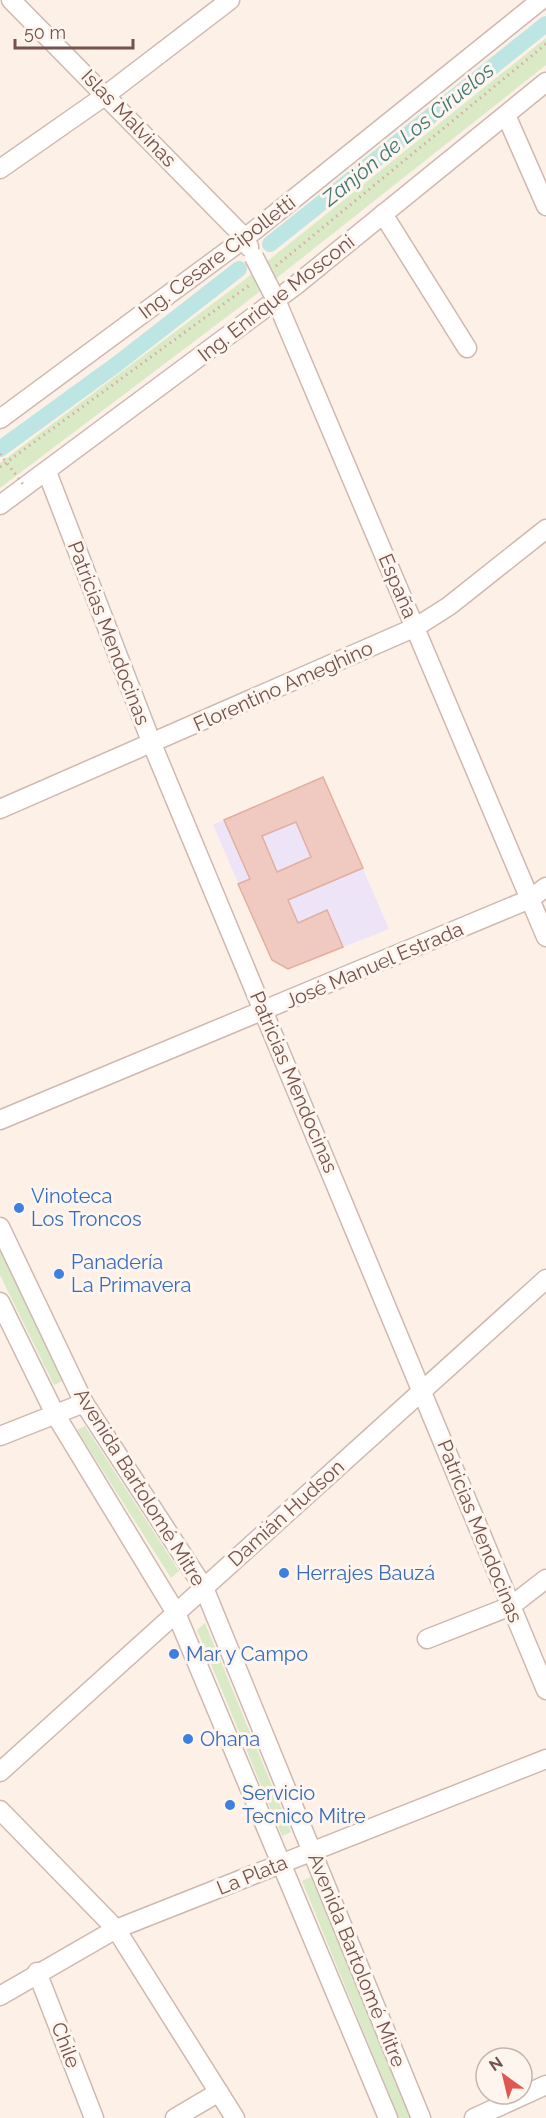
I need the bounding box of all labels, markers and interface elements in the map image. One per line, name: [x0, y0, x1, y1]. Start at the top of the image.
scale bar: [15, 12, 134, 50]
text: 50 m: [24, 22, 66, 43]
water label: Zanjón de Los Ciruelos: [316, 57, 499, 212]
street label: Islas Malvinas: [77, 64, 181, 172]
street label: Ing. Cesare Cipolletti: [134, 190, 300, 324]
street label: Ing. Enrique Mosconi: [193, 230, 359, 366]
street label: Patricias Mendocinas: [63, 538, 155, 728]
street label: España: [374, 550, 422, 622]
street label: Florentino Ameghino: [190, 636, 376, 736]
street label: José Manuel Estrada: [281, 917, 467, 1013]
street label: Patricias Mendocinas: [245, 988, 343, 1176]
place label: Vinoteca Los Troncos: [31, 1184, 142, 1231]
marker: Vinoteca Los Troncos: [12, 1201, 26, 1215]
place label: Panadería La Primavera: [71, 1250, 191, 1297]
marker: Panadería La Primavera: [52, 1267, 66, 1281]
street label: Avenida Bartolomé Mitre: [69, 1384, 211, 1591]
street label: Patricias Mendocinas: [432, 1436, 528, 1626]
street label: Damián Hudson: [223, 1455, 349, 1571]
place label: Herrajes Bauzá: [296, 1561, 435, 1585]
marker: Herrajes Bauzá: [277, 1566, 291, 1580]
place label: Mar y Campo: [186, 1642, 308, 1666]
marker: Mar y Campo: [167, 1647, 181, 1661]
place label: Ohana: [200, 1727, 260, 1751]
marker: Ohana: [181, 1732, 195, 1746]
place label: Servicio Tecnico Mitre: [242, 1781, 366, 1828]
marker: Servicio Tecnico Mitre: [223, 1798, 237, 1812]
street label: La Plata: [213, 1850, 291, 1900]
street label: Avenida Bartolomé Mitre: [303, 1850, 411, 2071]
street label: Chile: [46, 2019, 86, 2071]
north arrow: [474, 2046, 534, 2106]
text: N: [486, 2053, 506, 2075]

